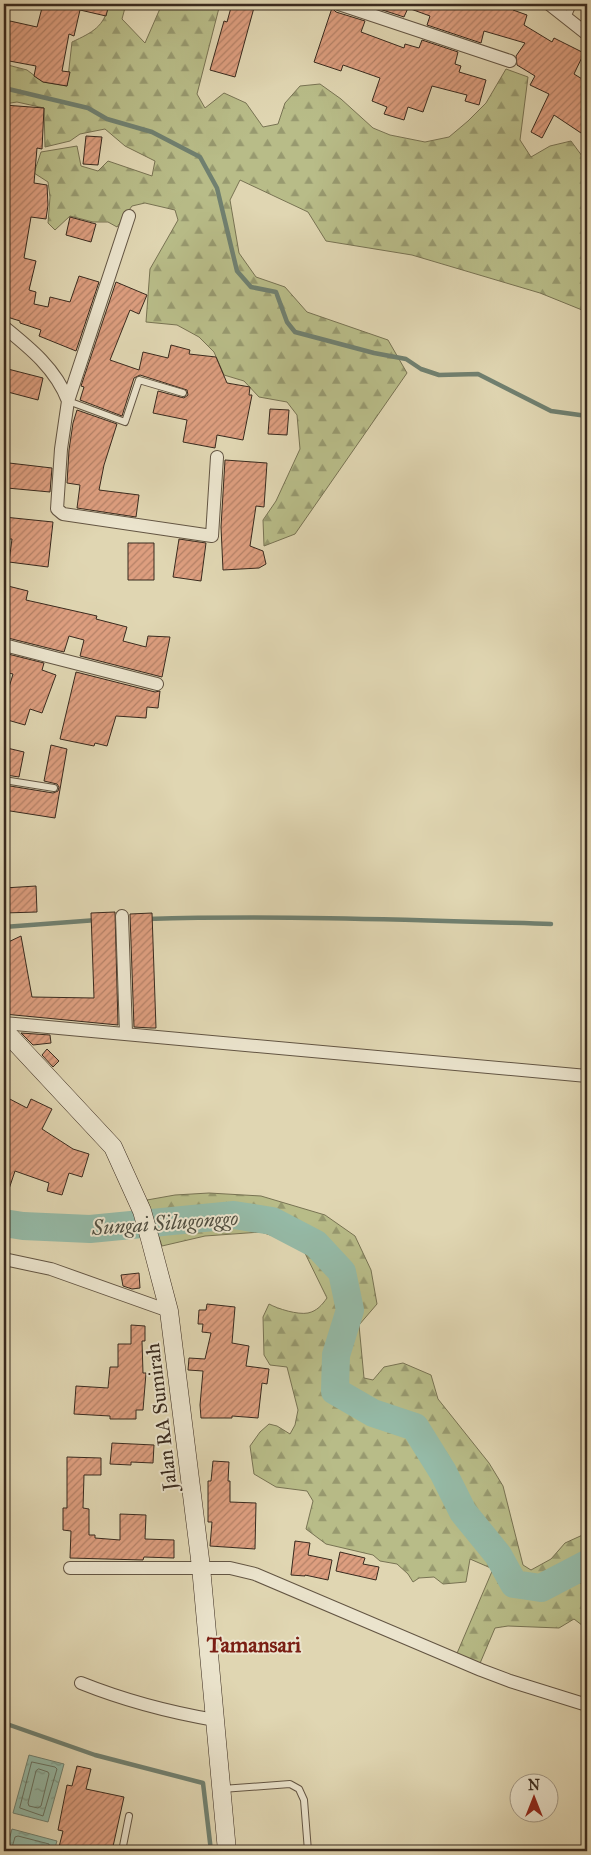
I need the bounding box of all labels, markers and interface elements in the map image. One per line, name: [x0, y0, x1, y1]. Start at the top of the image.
water label: Sungai Silugonggo: [90, 1205, 239, 1241]
street label: Jalan RA Sumirah: [140, 1342, 183, 1494]
district label: Tamansari: [206, 1631, 302, 1658]
north arrow: [508, 1772, 558, 1822]
text: N: [528, 1777, 540, 1794]

